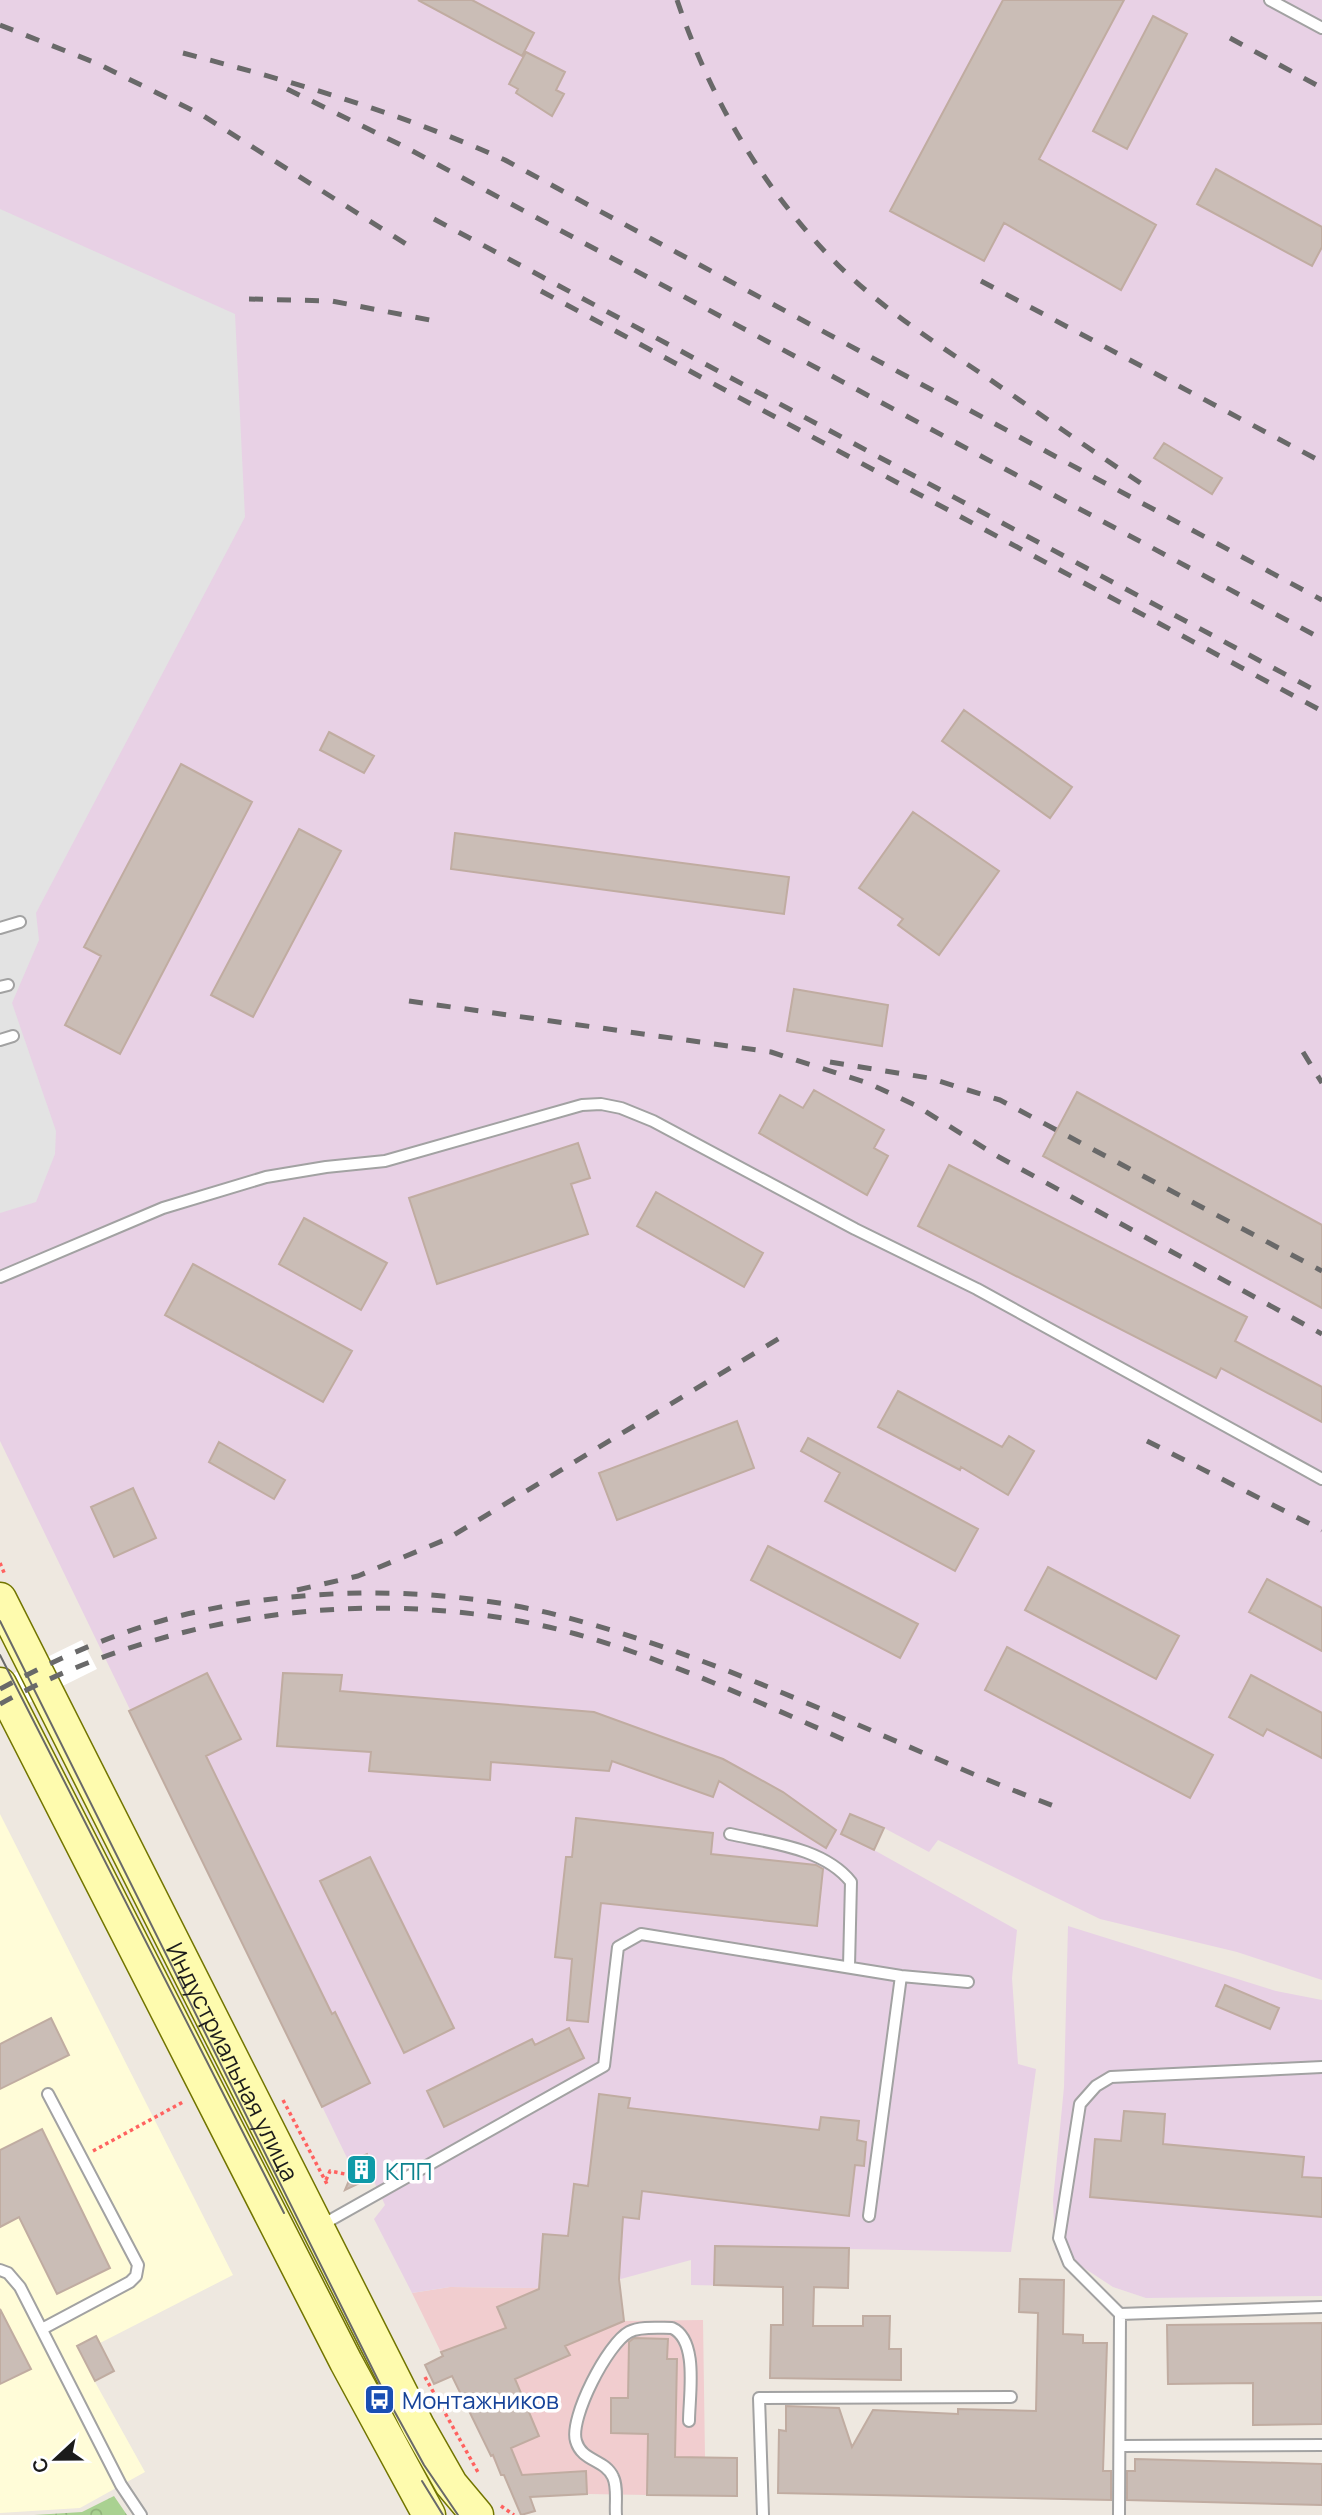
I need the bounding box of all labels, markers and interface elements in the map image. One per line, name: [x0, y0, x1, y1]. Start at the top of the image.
street label: Индустриальная улица: [160, 1936, 308, 2186]
building icon: КПП: [345, 2153, 379, 2187]
place label: КПП: [385, 2154, 432, 2187]
bus stop icon: Монтажников: [362, 2382, 396, 2416]
place label: Монтажников: [402, 2383, 559, 2416]
north arrow: [21, 2424, 91, 2494]
text: С: [26, 2454, 55, 2477]

